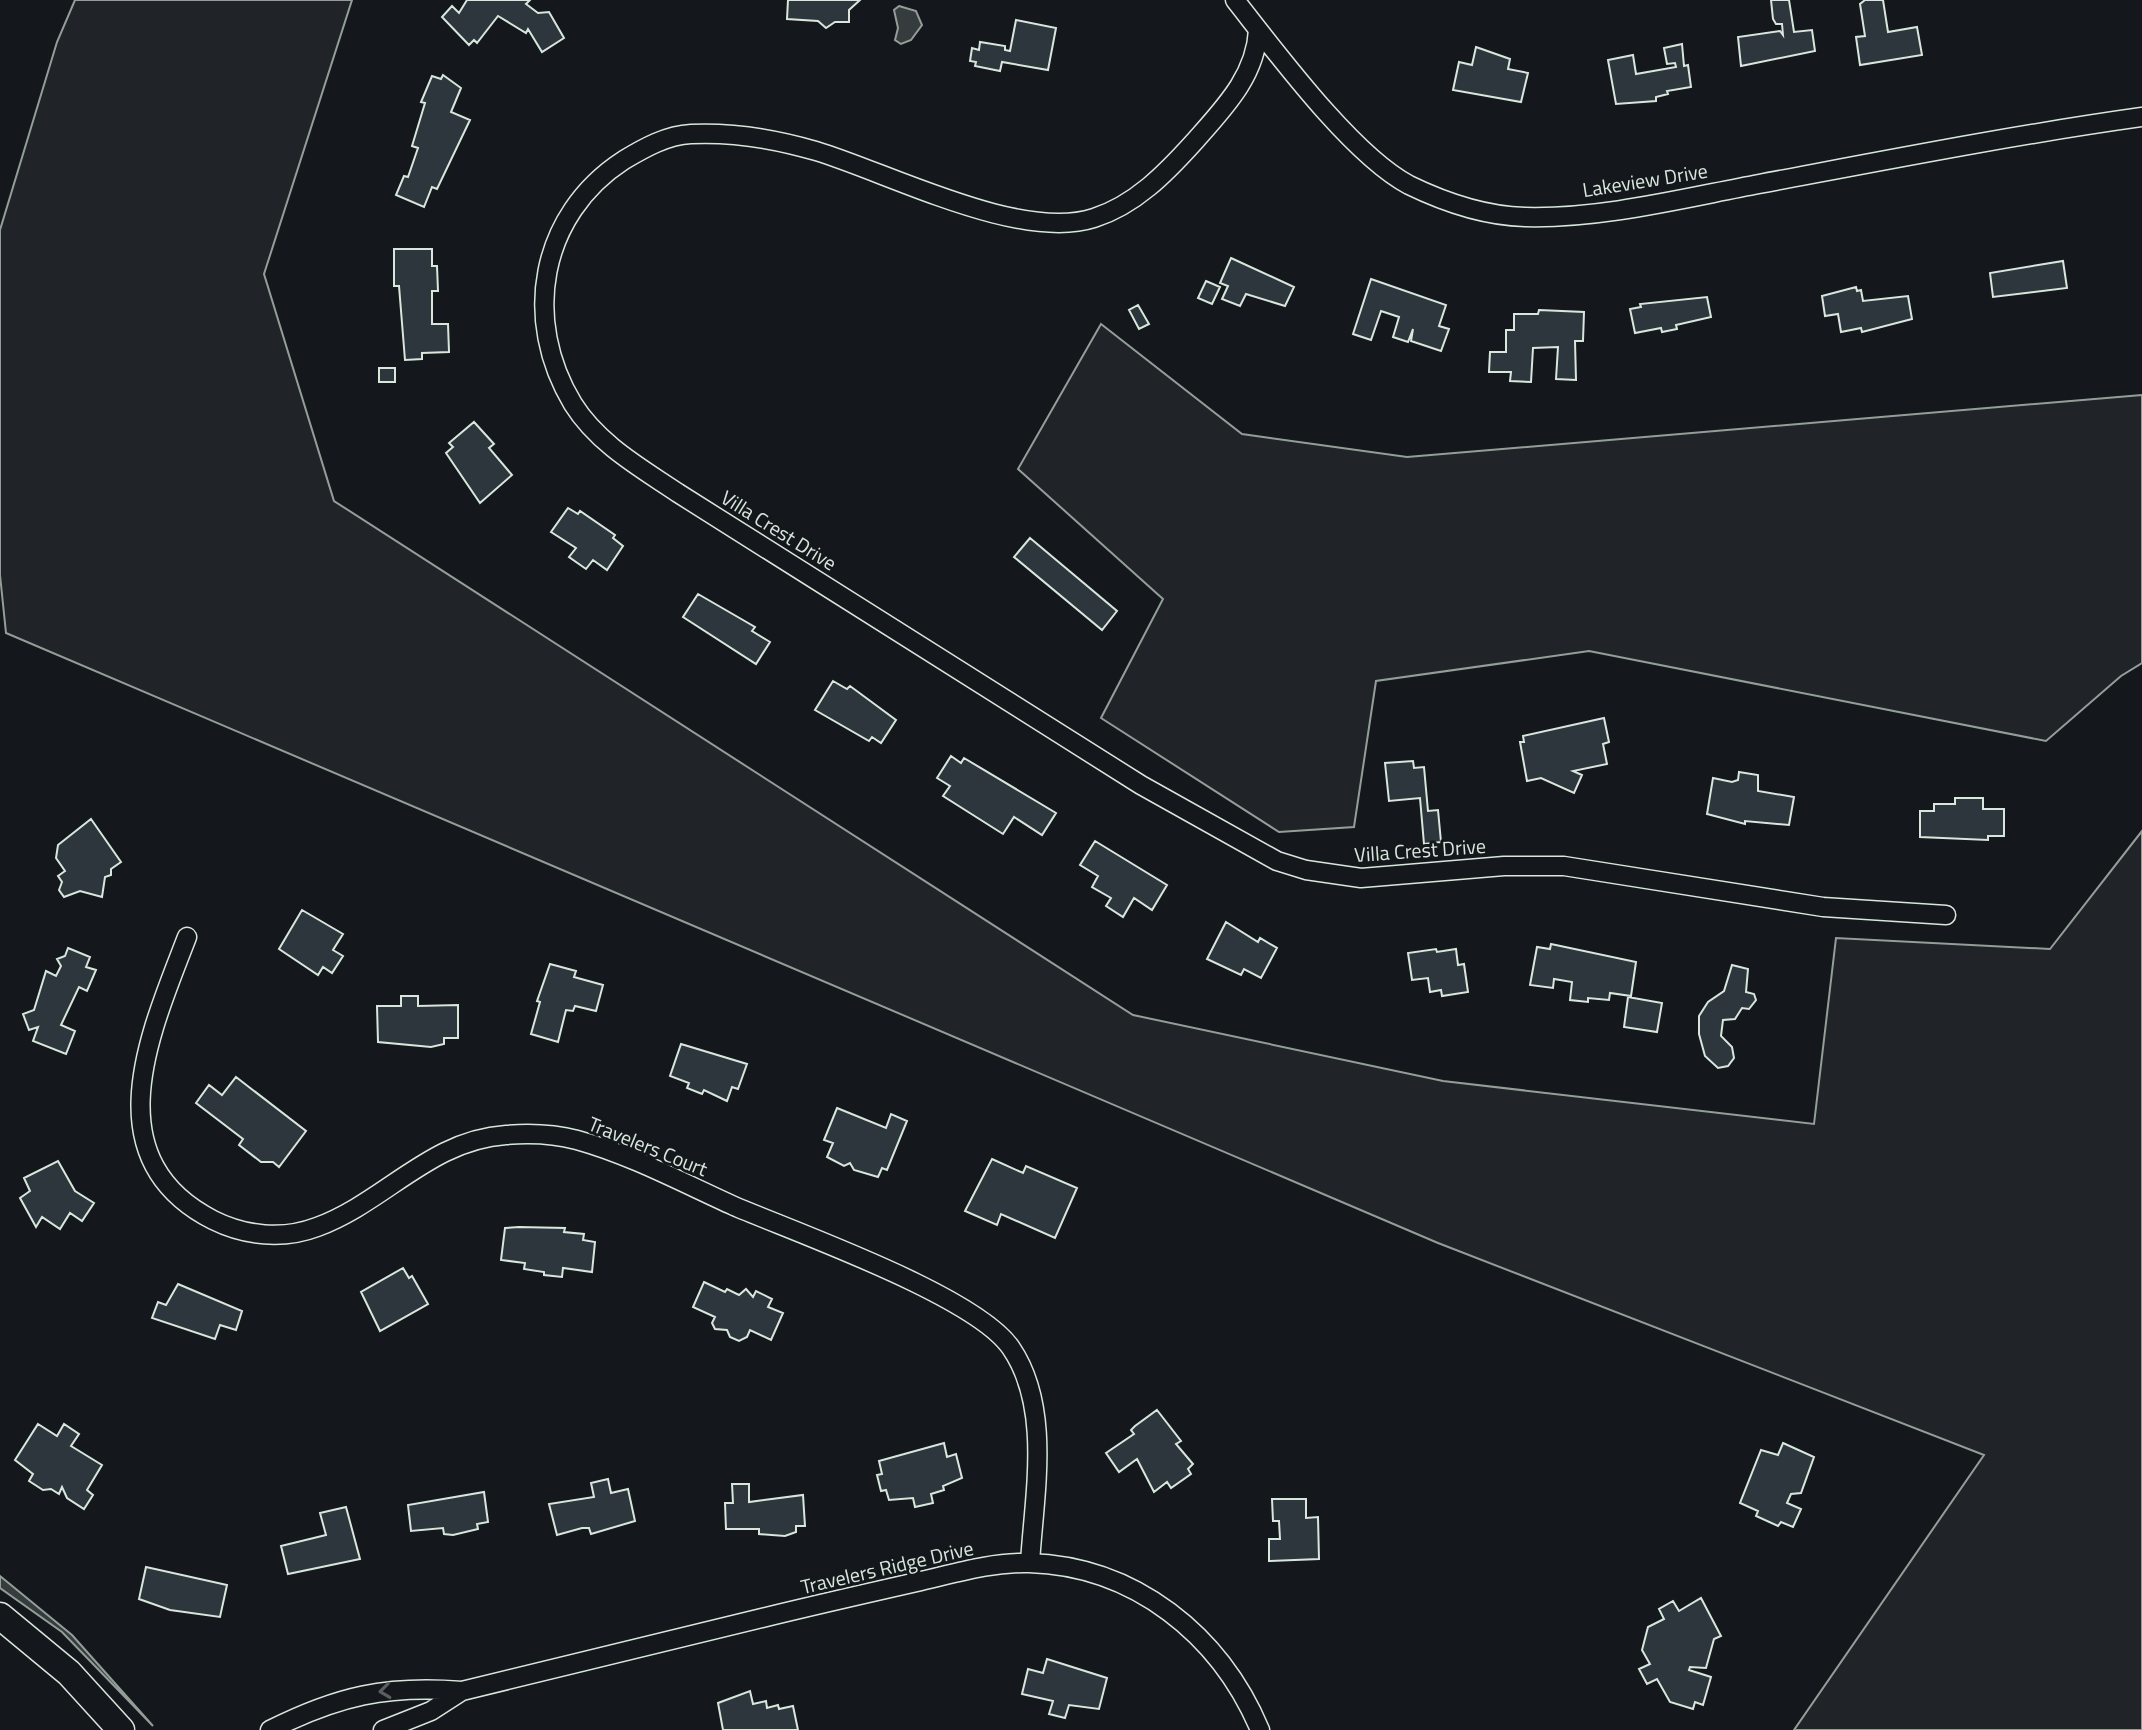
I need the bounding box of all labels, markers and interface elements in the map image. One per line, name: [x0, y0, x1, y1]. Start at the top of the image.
street label: Lakeview Drive: [1580, 155, 1710, 205]
street label: Villa Crest Drive: [715, 482, 843, 578]
street label: Villa Crest Drive: [1353, 830, 1487, 870]
street label: Travelers Court: [584, 1108, 712, 1184]
street label: Travelers Ridge Drive: [798, 1532, 976, 1602]
one-way arrow: [378, 1682, 391, 1699]

